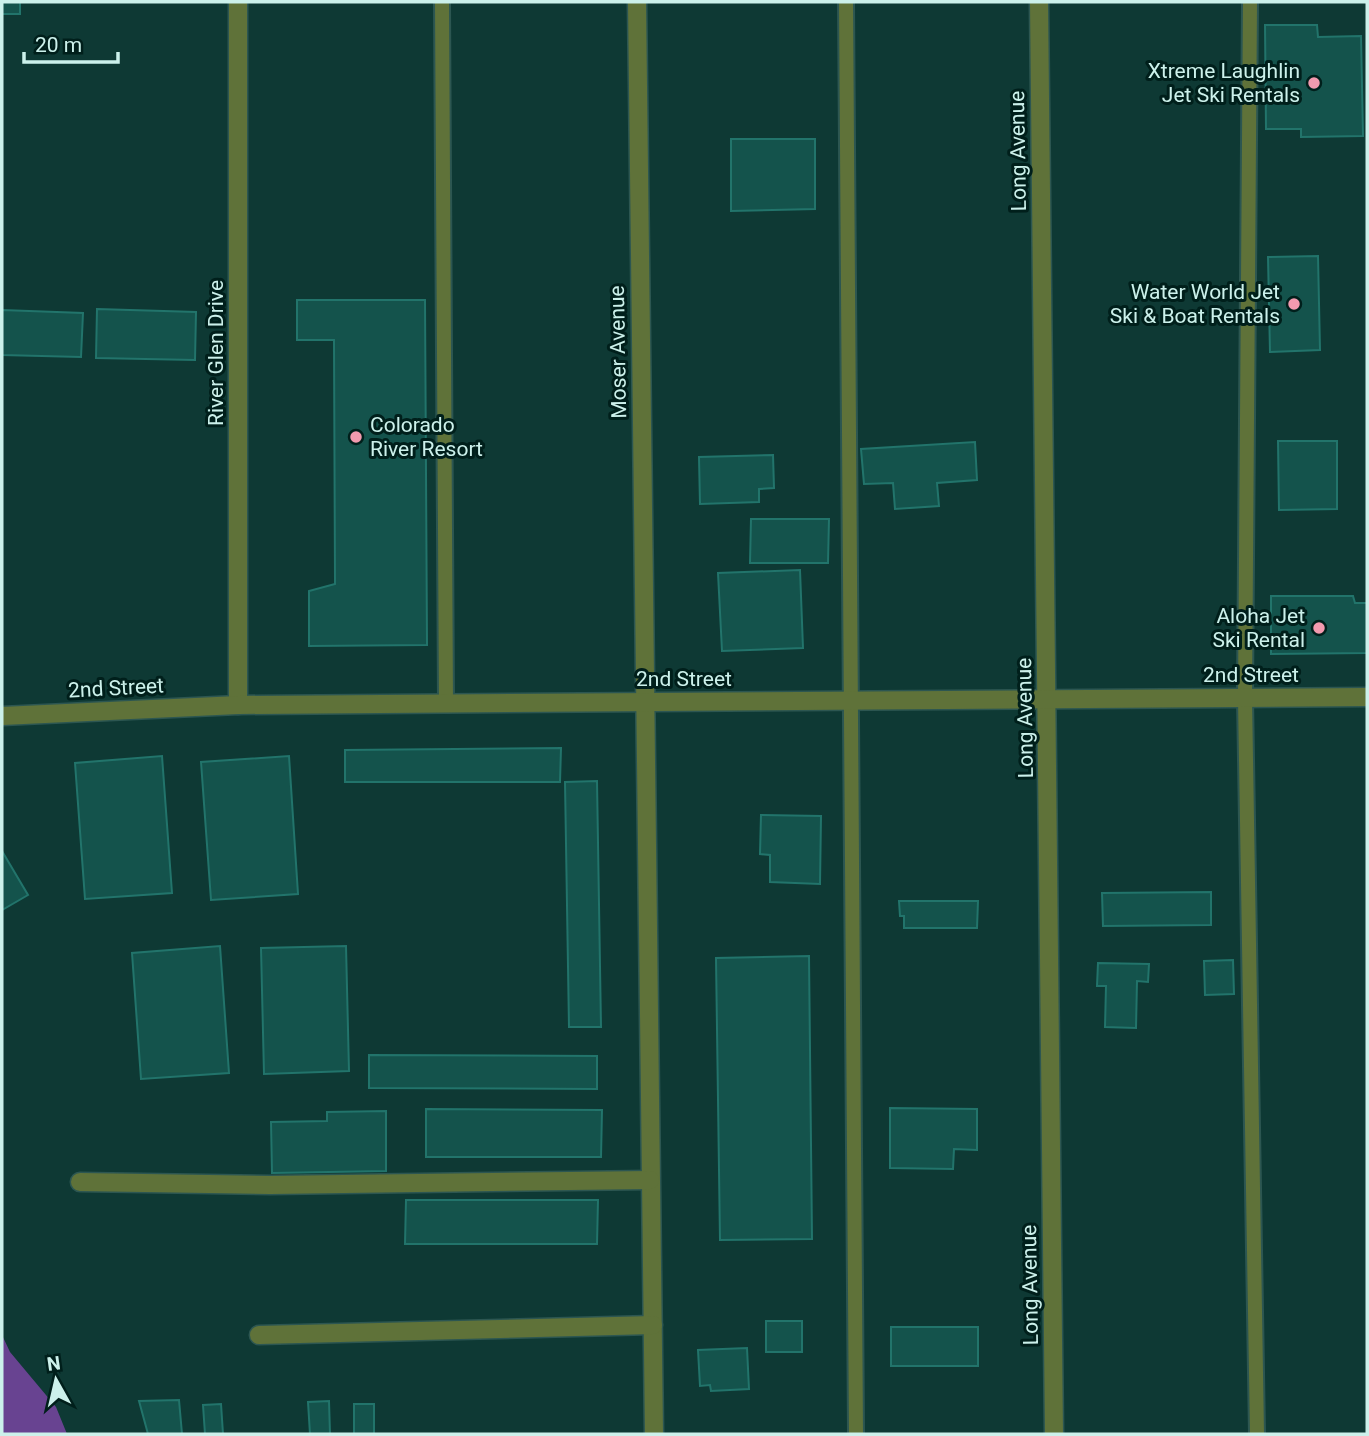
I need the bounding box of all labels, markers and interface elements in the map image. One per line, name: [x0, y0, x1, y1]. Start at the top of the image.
scale bar: [24, 21, 119, 65]
text: 20 m: [35, 33, 82, 57]
place label: Xtreme Laughlin Jet Ski Rentals: [1148, 59, 1300, 107]
marker: Xtreme Laughlin Jet Ski Rentals: [1306, 75, 1322, 91]
street label: Long Avenue: [1005, 91, 1031, 211]
street label: River Glen Drive: [204, 280, 228, 426]
place label: Water World Jet Ski & Boat Rentals: [1110, 280, 1280, 328]
street label: Moser Avenue: [605, 285, 631, 419]
marker: Water World Jet Ski & Boat Rentals: [1286, 296, 1302, 312]
place label: Colorado River Resort: [370, 413, 483, 461]
marker: Colorado River Resort: [348, 429, 364, 445]
place label: Aloha Jet Ski Rental: [1212, 604, 1305, 652]
marker: Aloha Jet Ski Rental: [1311, 620, 1327, 636]
street label: Long Avenue: [1012, 658, 1038, 778]
street label: 2nd Street: [1203, 663, 1299, 687]
street label: 2nd Street: [636, 667, 732, 691]
street label: 2nd Street: [68, 674, 165, 702]
street label: Long Avenue: [1017, 1225, 1043, 1345]
north arrow: [21, 1345, 91, 1415]
text: N: [45, 1351, 62, 1376]

